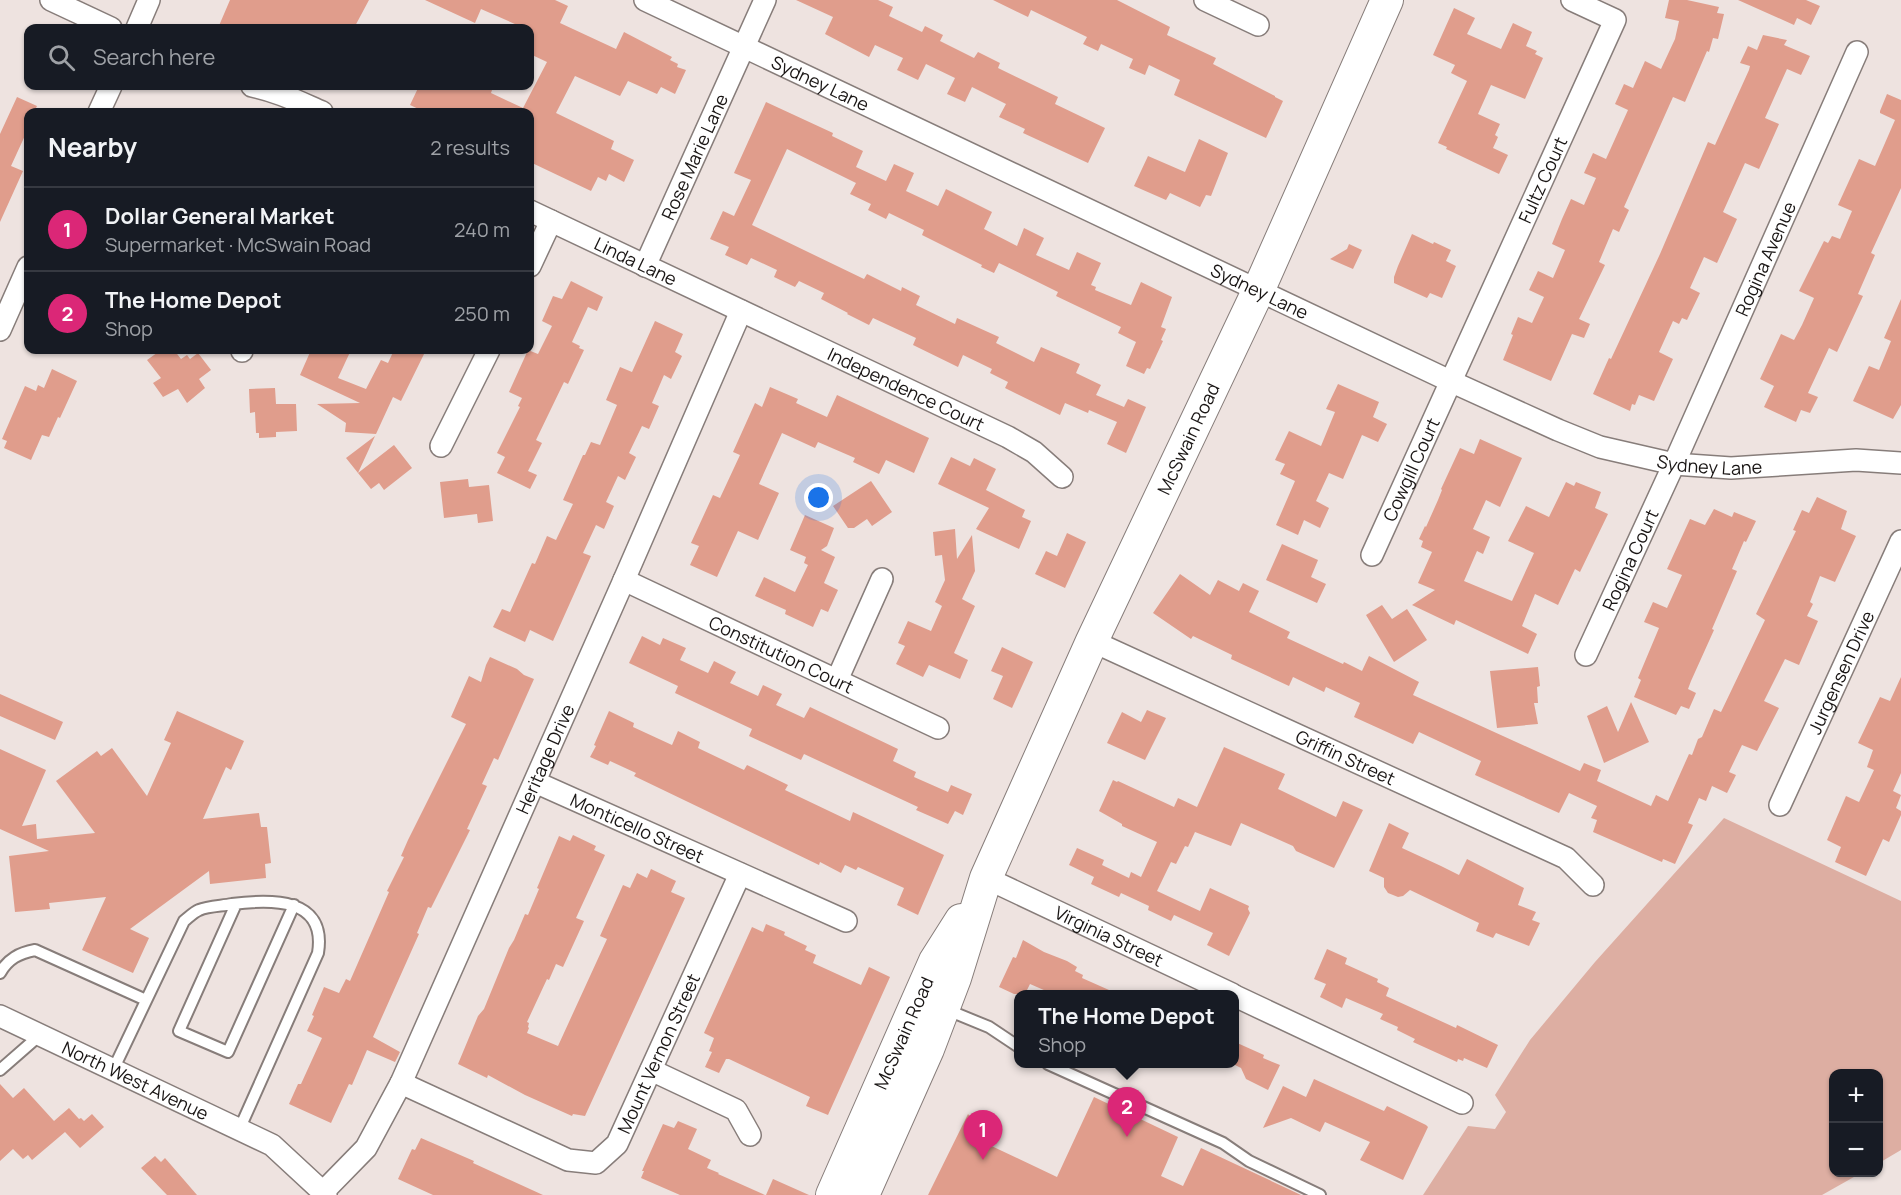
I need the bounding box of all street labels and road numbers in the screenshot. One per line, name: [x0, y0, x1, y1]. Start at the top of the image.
street label: Sydney Lane: [768, 50, 873, 116]
street label: Rose Marie Lane: [655, 90, 733, 223]
street label: Fultz Court: [1512, 133, 1572, 227]
street label: Rogina Avenue: [1729, 198, 1801, 320]
street label: Linda Lane: [591, 231, 681, 291]
street label: Sydney Lane: [1207, 258, 1312, 324]
street label: Independence Court: [824, 341, 988, 436]
street label: McSwain Road: [1151, 379, 1225, 498]
street label: Cowgill Court: [1377, 414, 1445, 525]
street label: Sydney Lane: [1655, 448, 1763, 480]
street label: Rogina Court: [1596, 505, 1664, 614]
street label: Jurgensen Drive: [1802, 607, 1879, 738]
street label: Constitution Court: [705, 610, 858, 699]
street label: Heritage Drive: [510, 700, 580, 817]
street label: Griffin Street: [1292, 724, 1399, 790]
street label: Monticello Street: [567, 787, 708, 868]
street label: Virginia Street: [1051, 900, 1167, 972]
street label: Mount Vernon Street: [611, 969, 705, 1137]
street label: McSwain Road: [868, 973, 939, 1093]
street label: North West Avenue: [58, 1035, 213, 1125]

